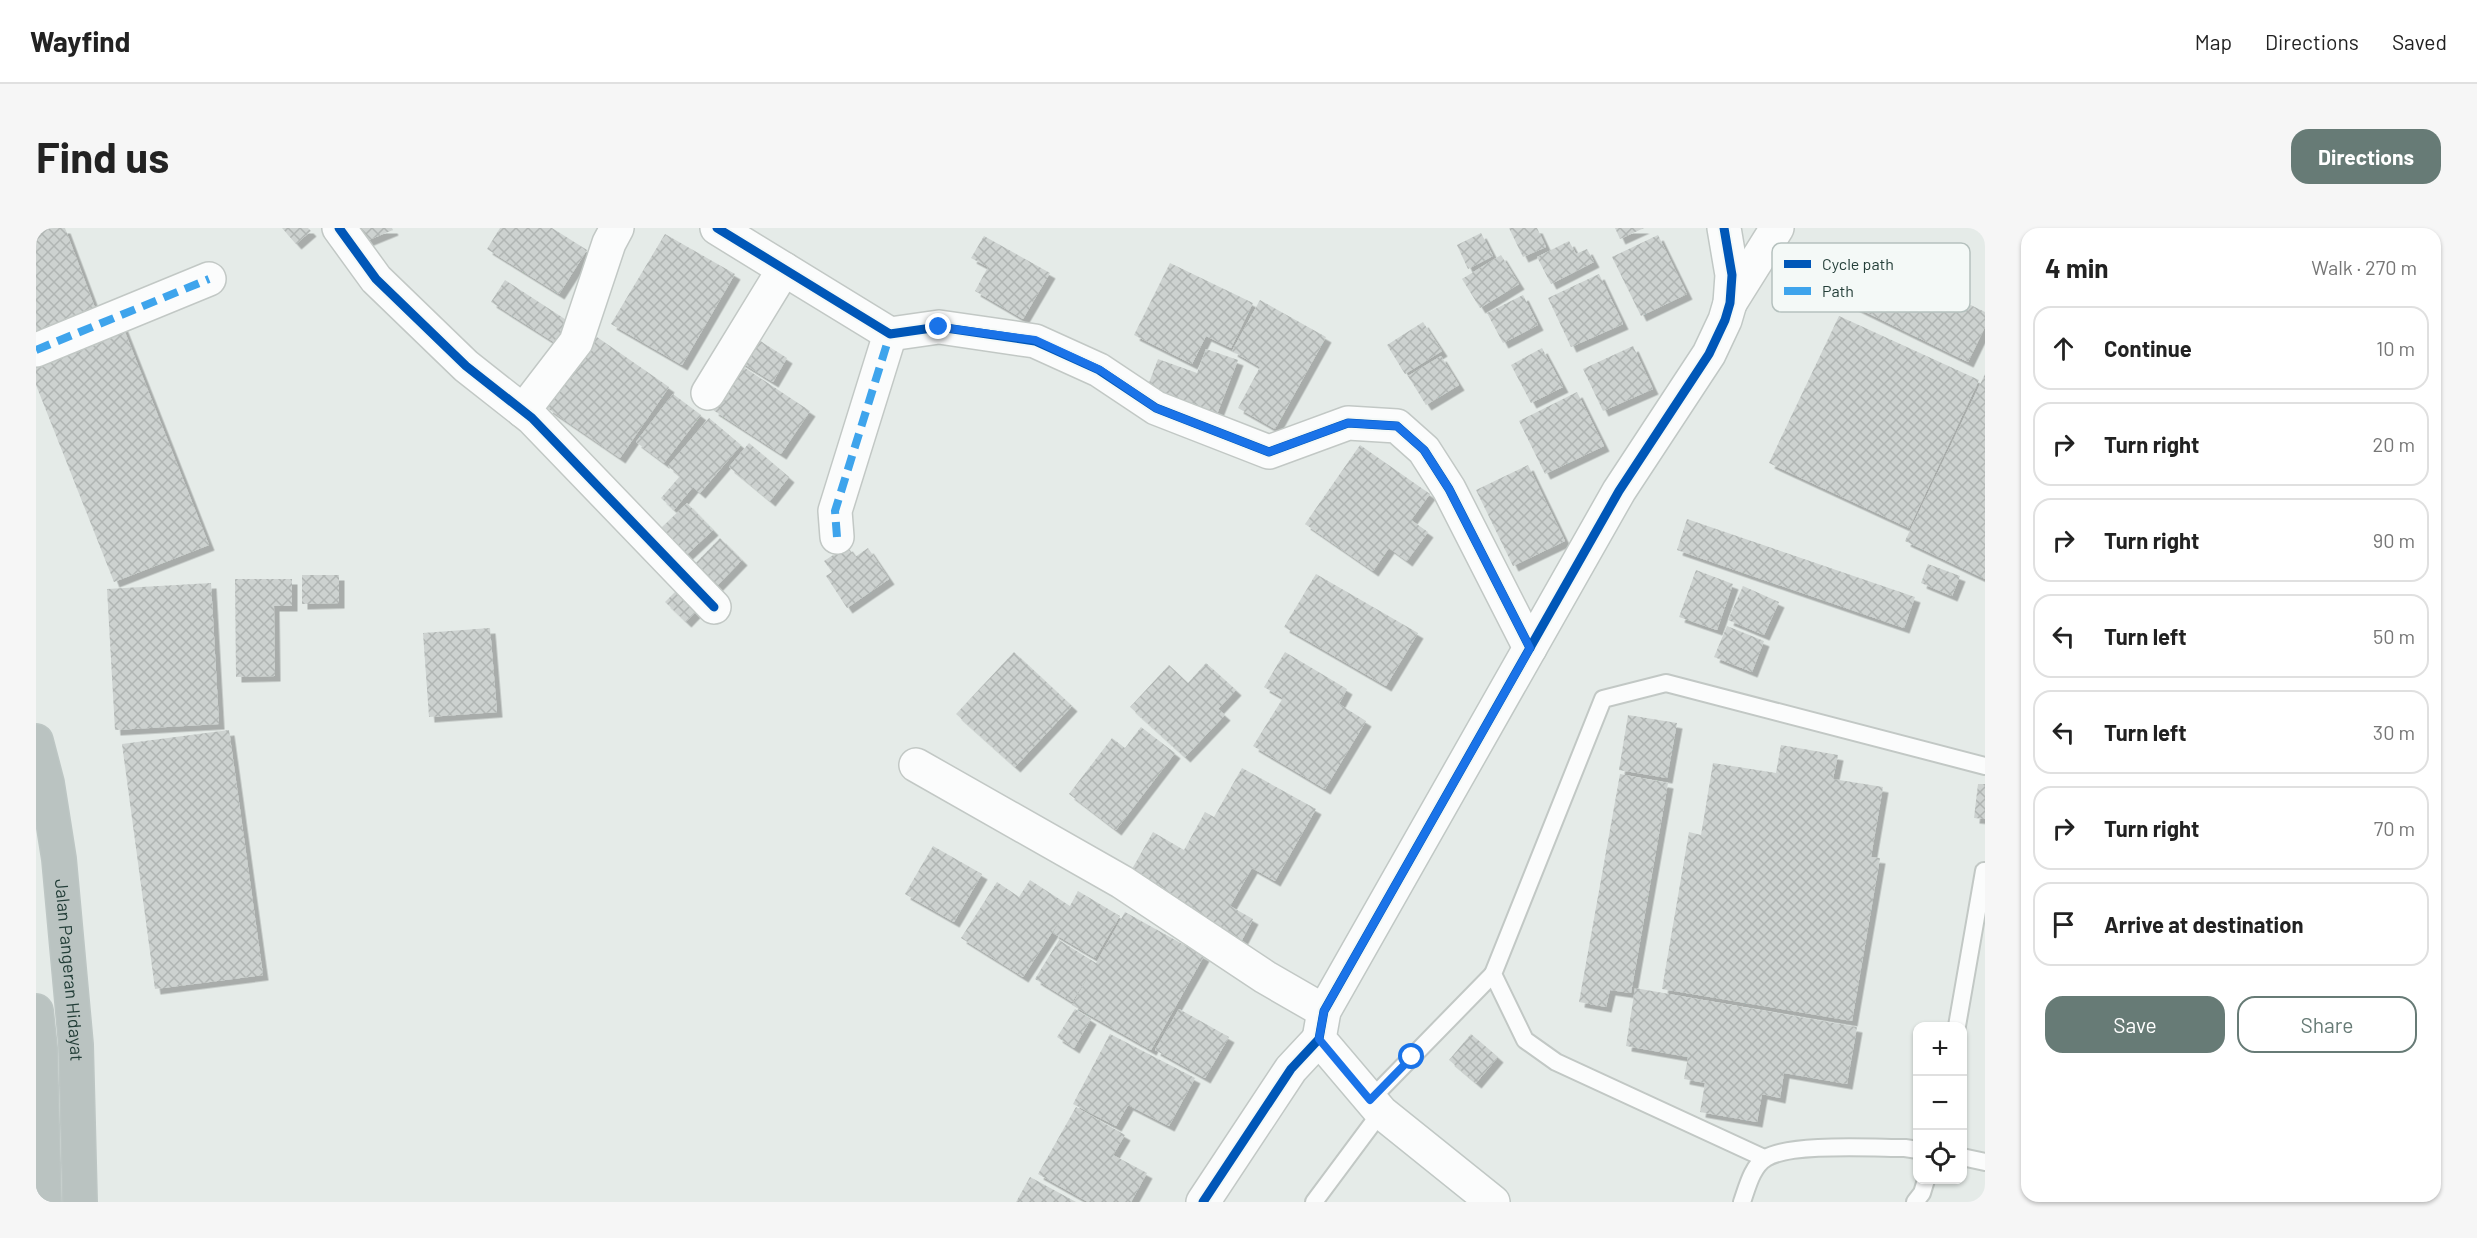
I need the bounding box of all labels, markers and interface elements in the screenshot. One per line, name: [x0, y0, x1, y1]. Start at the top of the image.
text: Wayfind: [30, 24, 130, 58]
text: Map: [2195, 29, 2232, 54]
text: Directions: [2265, 29, 2359, 54]
text: Saved: [2392, 29, 2447, 54]
button: Directions: [2291, 129, 2441, 184]
text: Find us: [36, 131, 169, 181]
legend: [1772, 243, 1970, 312]
text: 4 min: [2045, 252, 2109, 283]
text: Cycle path: [1822, 254, 1894, 273]
text: Walk · 270 m: [2311, 255, 2417, 279]
text: Path: [1822, 281, 1854, 300]
route end: [925, 313, 951, 339]
icon: ahead: [2047, 332, 2080, 365]
text: Continue: [2104, 335, 2192, 361]
text: 10 m: [2376, 336, 2415, 360]
icon: right: [2047, 428, 2080, 461]
text: Turn right: [2104, 431, 2199, 457]
text: 20 m: [2372, 432, 2415, 456]
icon: right: [2047, 524, 2080, 557]
text: Turn right: [2104, 527, 2199, 553]
text: 90 m: [2373, 528, 2415, 552]
icon: left: [2047, 620, 2080, 653]
text: Turn left: [2104, 623, 2187, 649]
text: 50 m: [2373, 624, 2415, 648]
icon: left: [2047, 716, 2080, 749]
text: Turn left: [2104, 719, 2187, 745]
text: 30 m: [2373, 720, 2415, 744]
icon: right: [2047, 812, 2080, 845]
text: Turn right: [2104, 815, 2199, 841]
text: 70 m: [2374, 816, 2415, 840]
street label: Jalan Pangeran Hidayat: [51, 878, 88, 1062]
icon: arrive: [2047, 908, 2080, 941]
text: Arrive at destination: [2104, 911, 2303, 937]
button: Save: [2045, 996, 2225, 1053]
button: Share: [2237, 996, 2417, 1053]
map controls: [1913, 1022, 1967, 1184]
button: +: [1913, 1022, 1967, 1076]
route start: [1398, 1043, 1424, 1069]
button: −: [1913, 1076, 1967, 1130]
button: locate: [1913, 1130, 1967, 1184]

